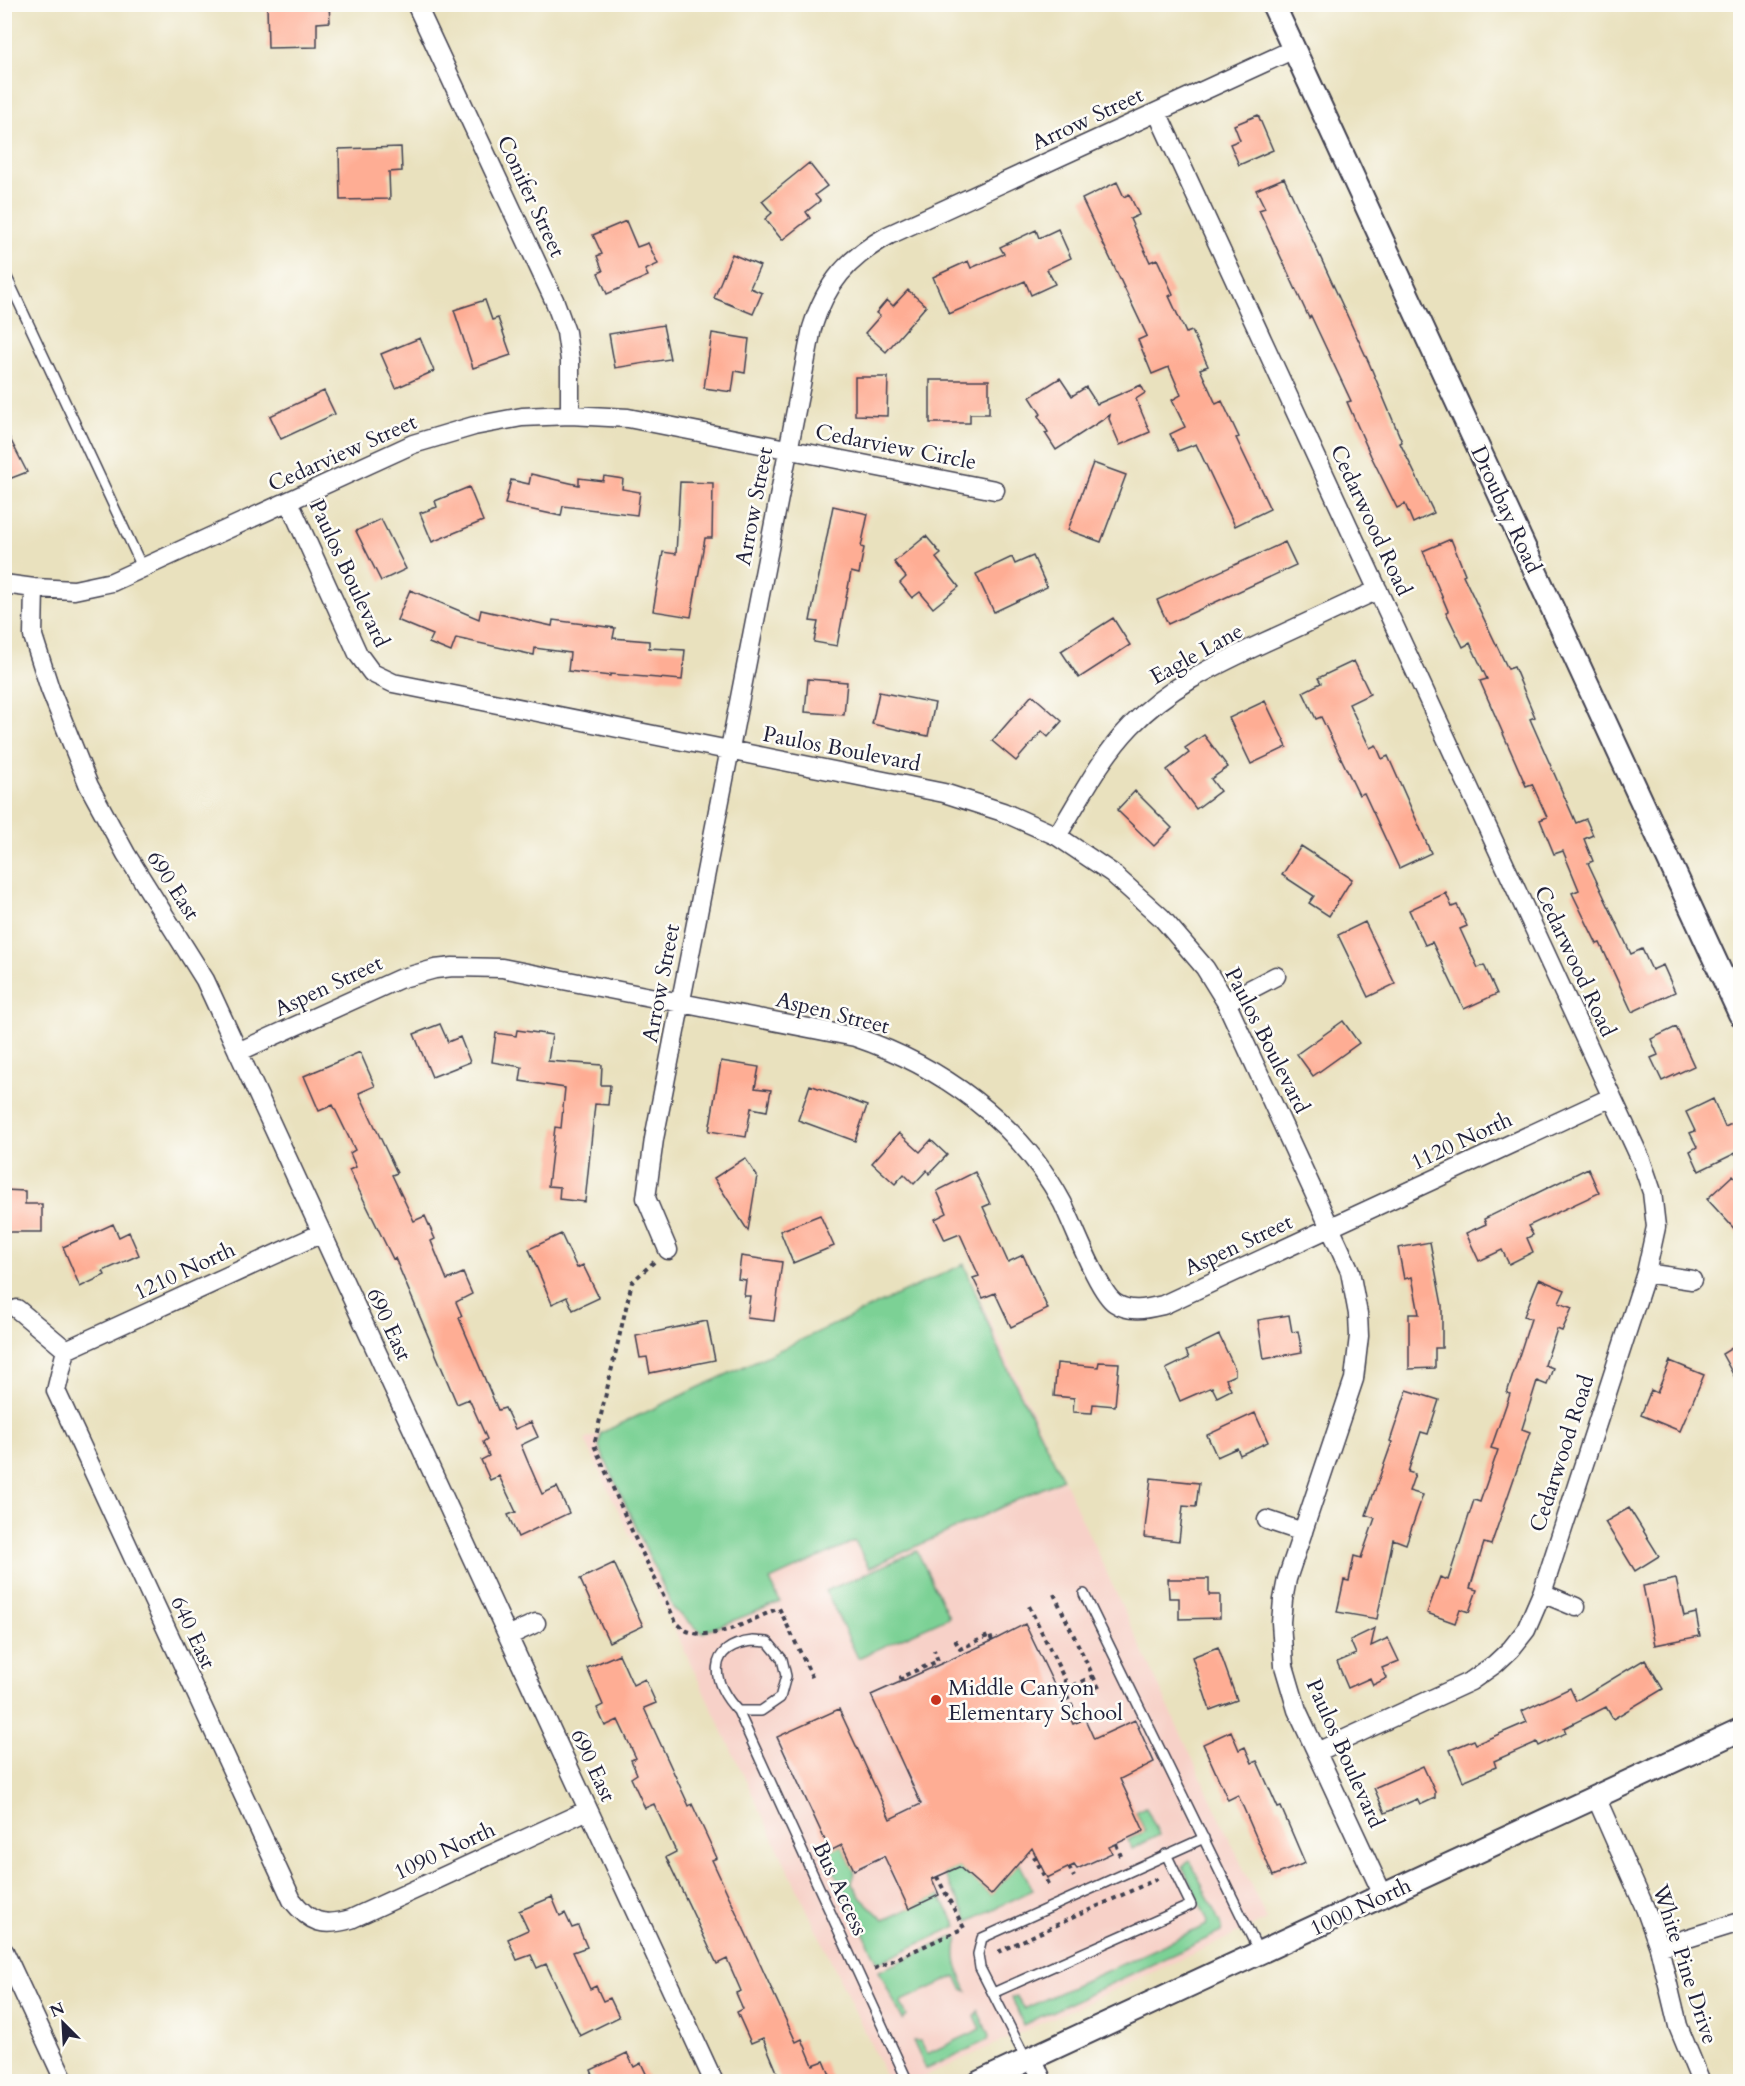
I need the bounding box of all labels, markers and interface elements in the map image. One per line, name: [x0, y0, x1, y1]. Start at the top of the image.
street label: Arrow Street: [1027, 80, 1148, 158]
street label: Conifer Street: [490, 131, 572, 262]
street label: Cedarview Street: [263, 407, 422, 499]
street label: Cedarview Circle: [813, 417, 979, 477]
street label: Cedarwood Road: [1323, 440, 1419, 601]
street label: Droubay Road: [1464, 441, 1549, 578]
street label: Arrow Street: [728, 444, 780, 568]
street label: Paulos Boulevard: [302, 494, 397, 653]
street label: Eagle Lane: [1145, 616, 1248, 692]
street label: Paulos Boulevard: [760, 719, 924, 779]
street label: 690 East: [140, 845, 207, 926]
street label: Cedarwood Road: [1527, 881, 1623, 1042]
street label: Arrow Street: [635, 921, 687, 1045]
street label: Aspen Street: [269, 948, 387, 1024]
street label: Paulos Boulevard: [1217, 962, 1317, 1119]
street label: Aspen Street: [773, 984, 893, 1042]
street label: 1120 North: [1406, 1104, 1517, 1177]
street label: Aspen Street: [1179, 1207, 1297, 1283]
street label: 1210 North: [129, 1234, 240, 1307]
street label: 690 East: [359, 1283, 419, 1366]
street label: Cedarwood Road: [1522, 1371, 1602, 1536]
street label: 640 East: [163, 1591, 223, 1674]
place label: Middle Canyon Elementary School: [948, 1673, 1123, 1728]
street label: Paulos Boulevard: [1299, 1674, 1391, 1833]
marker: Middle Canyon Elementary School: [929, 1693, 943, 1707]
street label: 690 East: [563, 1724, 623, 1807]
street label: 1090 North: [389, 1814, 500, 1887]
street label: Bus Access: [805, 1836, 875, 1940]
street label: 1000 North: [1305, 1870, 1416, 1943]
street label: White Pine Drive: [1645, 1880, 1725, 2048]
north arrow: [33, 1993, 93, 2053]
text: N: [46, 1997, 68, 2023]

